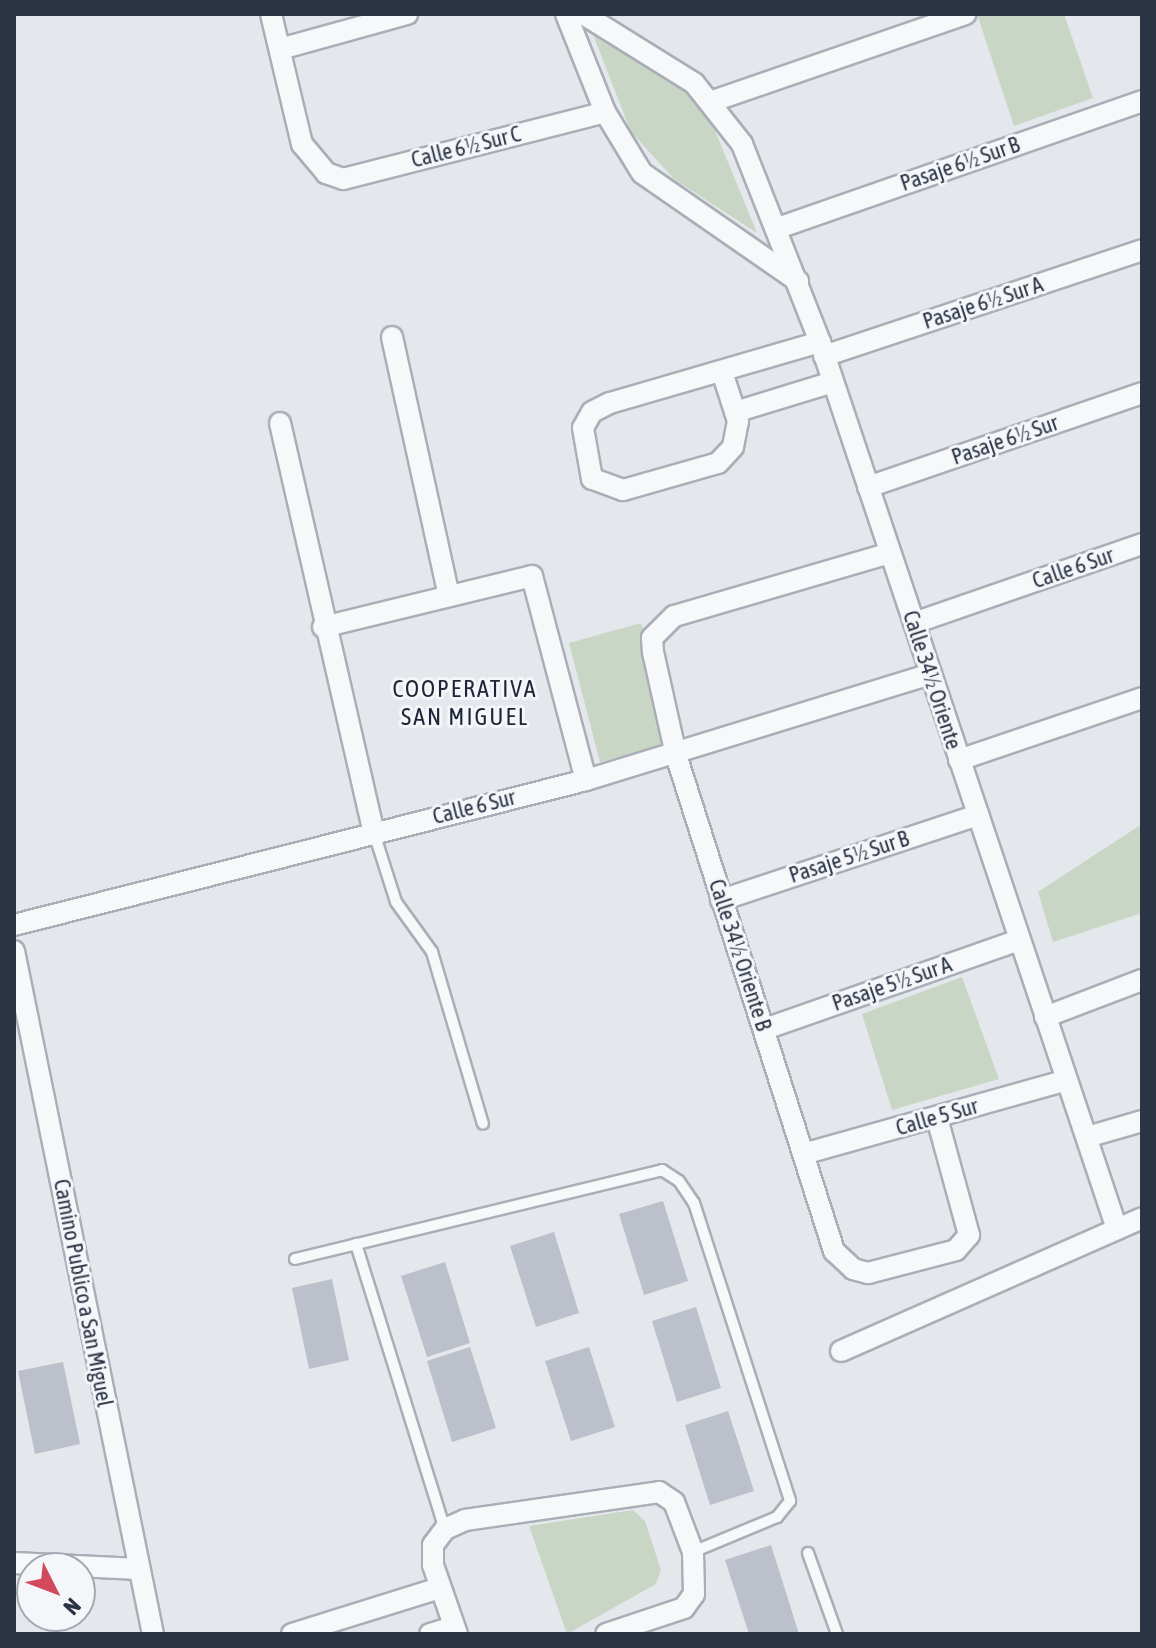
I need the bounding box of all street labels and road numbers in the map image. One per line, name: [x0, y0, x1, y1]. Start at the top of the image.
street label: Calle 6½ Sur C: [409, 121, 523, 173]
street label: Pasaje 6½ Sur B: [897, 131, 1023, 197]
street label: Pasaje 6½ Sur A: [920, 271, 1046, 335]
street label: Pasaje 6½ Sur: [948, 409, 1062, 471]
street label: Calle 6 Sur: [1029, 542, 1117, 594]
street label: Calle 34½ Oriente: [897, 607, 967, 753]
street label: Calle 6 Sur: [430, 784, 518, 830]
street label: Pasaje 5½ Sur B: [786, 825, 912, 889]
street label: Calle 34½ Oriente B: [703, 876, 777, 1034]
street label: Pasaje 5½ Sur A: [829, 951, 955, 1017]
street label: Calle 5 Sur: [893, 1093, 981, 1141]
street label: Camino Publico a San Miguel: [48, 1177, 118, 1409]

